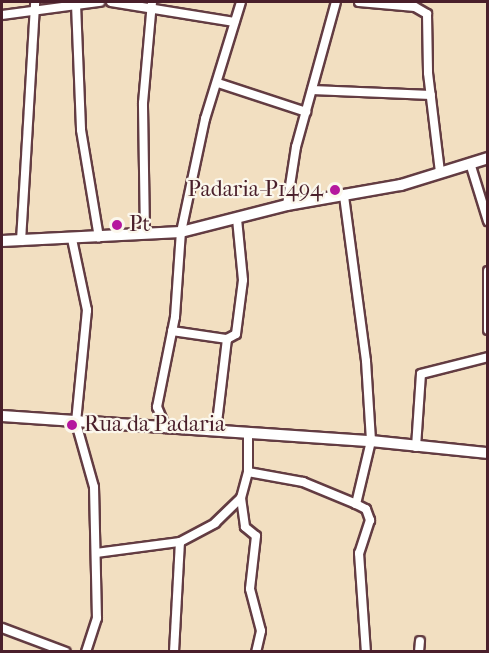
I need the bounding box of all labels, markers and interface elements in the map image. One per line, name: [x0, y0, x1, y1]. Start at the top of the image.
place label: Padaria-P1494: [187, 177, 323, 203]
marker: Padaria-P1494: [328, 183, 342, 197]
place label: Pt: [129, 212, 150, 238]
marker: Pt: [110, 218, 124, 232]
place label: Rua da Padaria: [84, 412, 225, 438]
marker: Rua da Padaria: [65, 418, 79, 432]

